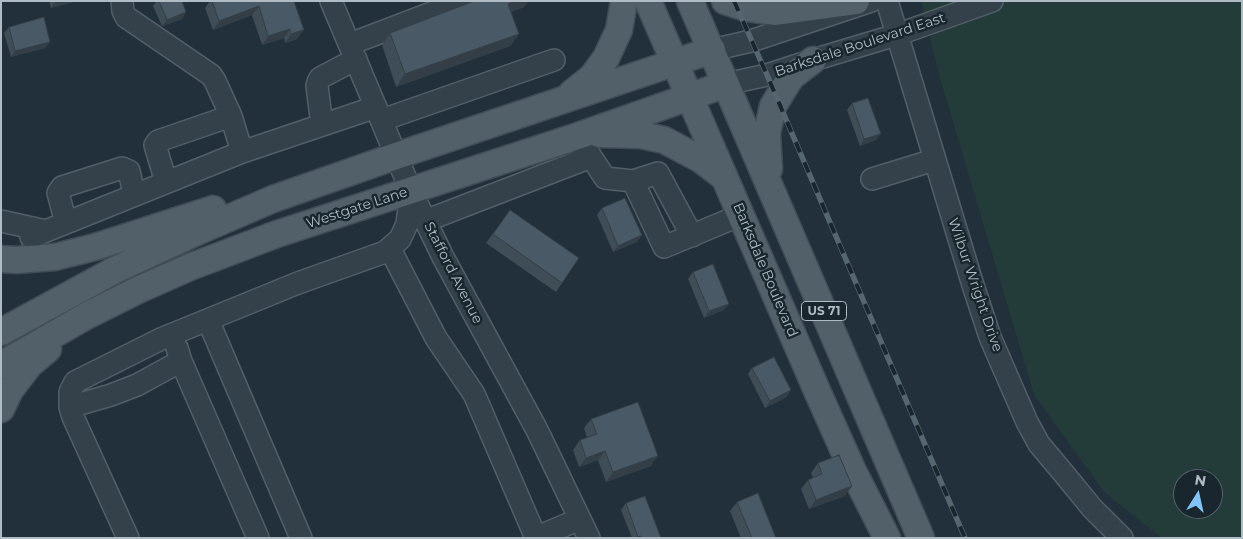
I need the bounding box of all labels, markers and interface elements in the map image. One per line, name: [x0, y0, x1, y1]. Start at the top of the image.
street label: Barksdale Boulevard East: [773, 10, 947, 80]
street label: Westgate Lane: [304, 184, 410, 232]
street label: Barksdale Boulevard: [729, 200, 801, 340]
street label: Wilbur Wright Drive: [944, 216, 1006, 354]
street label: Stafford Avenue: [420, 219, 486, 327]
road number: US 71: [802, 302, 846, 321]
north arrow: [1173, 469, 1223, 519]
text: N: [1193, 470, 1208, 490]

